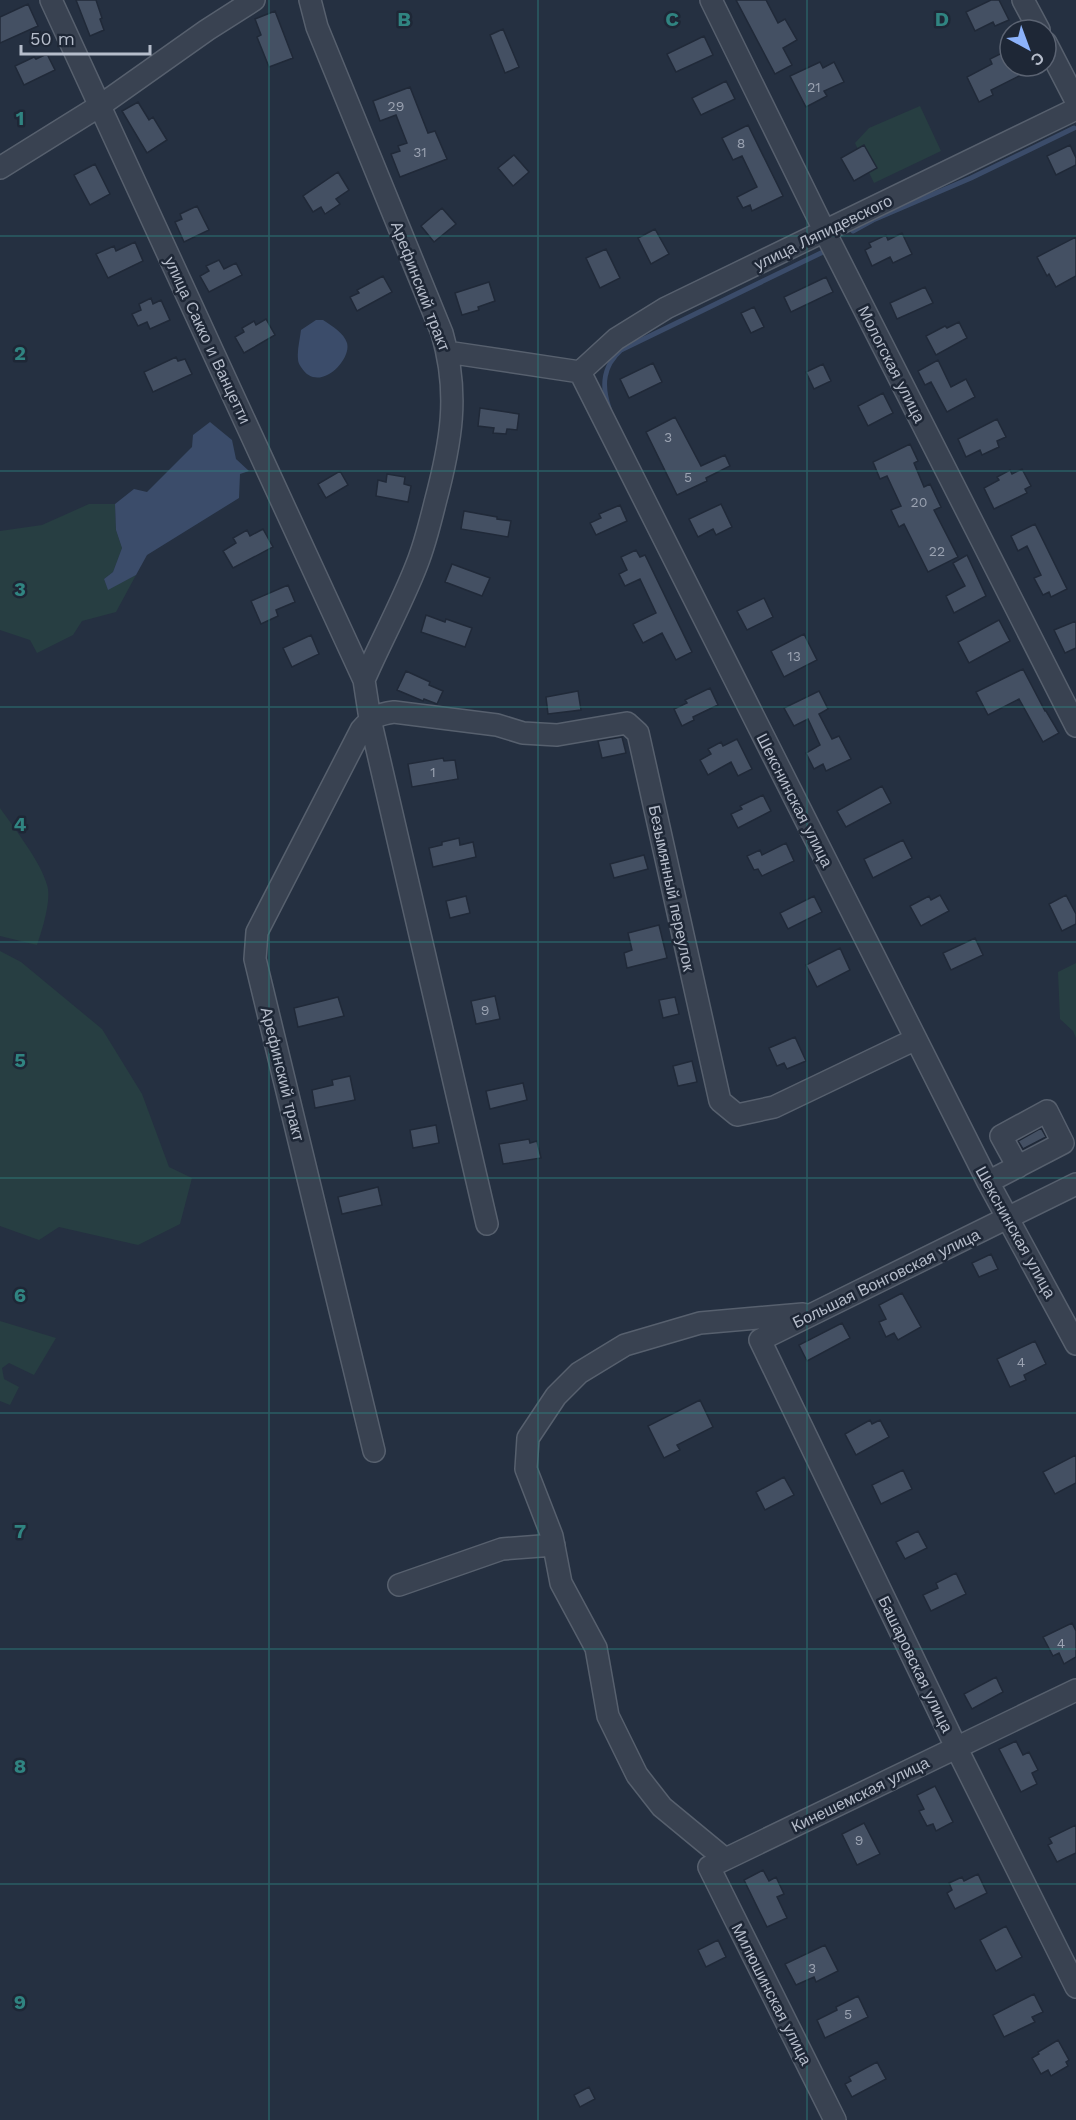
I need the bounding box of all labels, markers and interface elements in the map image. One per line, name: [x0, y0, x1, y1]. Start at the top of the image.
text: B: [397, 7, 411, 31]
text: C: [665, 7, 679, 31]
text: D: [935, 7, 949, 31]
scale bar: [21, 18, 150, 56]
north arrow: [998, 18, 1058, 78]
text: 50 m: [30, 28, 75, 49]
text: С: [1027, 48, 1048, 70]
house number: 21: [807, 79, 821, 95]
house number: 29: [388, 98, 404, 114]
text: 1: [16, 106, 24, 130]
house number: 8: [737, 135, 745, 151]
house number: 31: [413, 144, 427, 160]
street label: улица Ляпидевского: [751, 191, 895, 274]
street label: Арефинский тракт: [387, 219, 454, 354]
street label: улица Сакко и Ванцетти: [160, 254, 255, 427]
street label: Мологская улица: [854, 303, 929, 426]
text: 2: [14, 341, 26, 365]
house number: 3: [664, 429, 672, 445]
house number: 5: [684, 469, 692, 485]
house number: 20: [911, 494, 927, 510]
house number: 22: [929, 543, 945, 559]
text: 3: [14, 577, 26, 601]
house number: 13: [787, 648, 801, 664]
street label: Шекснинская улица: [753, 730, 837, 870]
house number: 1: [430, 764, 436, 780]
street label: Безымянный переулок: [645, 803, 699, 974]
text: 4: [14, 812, 27, 836]
house number: 9: [481, 1002, 489, 1018]
street label: Арефинский тракт: [257, 1005, 309, 1144]
text: 5: [14, 1048, 26, 1072]
street label: Шекснинская улица: [971, 1163, 1060, 1302]
street label: Большая Вонговская улица: [789, 1225, 983, 1332]
text: 6: [14, 1283, 26, 1307]
house number: 4: [1017, 1354, 1025, 1370]
text: 7: [14, 1519, 26, 1543]
street label: Башаровская улица: [874, 1593, 957, 1736]
house number: 4: [1057, 1635, 1065, 1651]
street label: Кинешемская улица: [788, 1753, 932, 1836]
text: 8: [14, 1754, 26, 1778]
house number: 9: [855, 1832, 863, 1848]
street label: Милюшинская улица: [728, 1920, 816, 2068]
house number: 3: [808, 1960, 816, 1976]
text: 9: [14, 1990, 26, 2014]
house number: 5: [844, 2006, 852, 2022]

